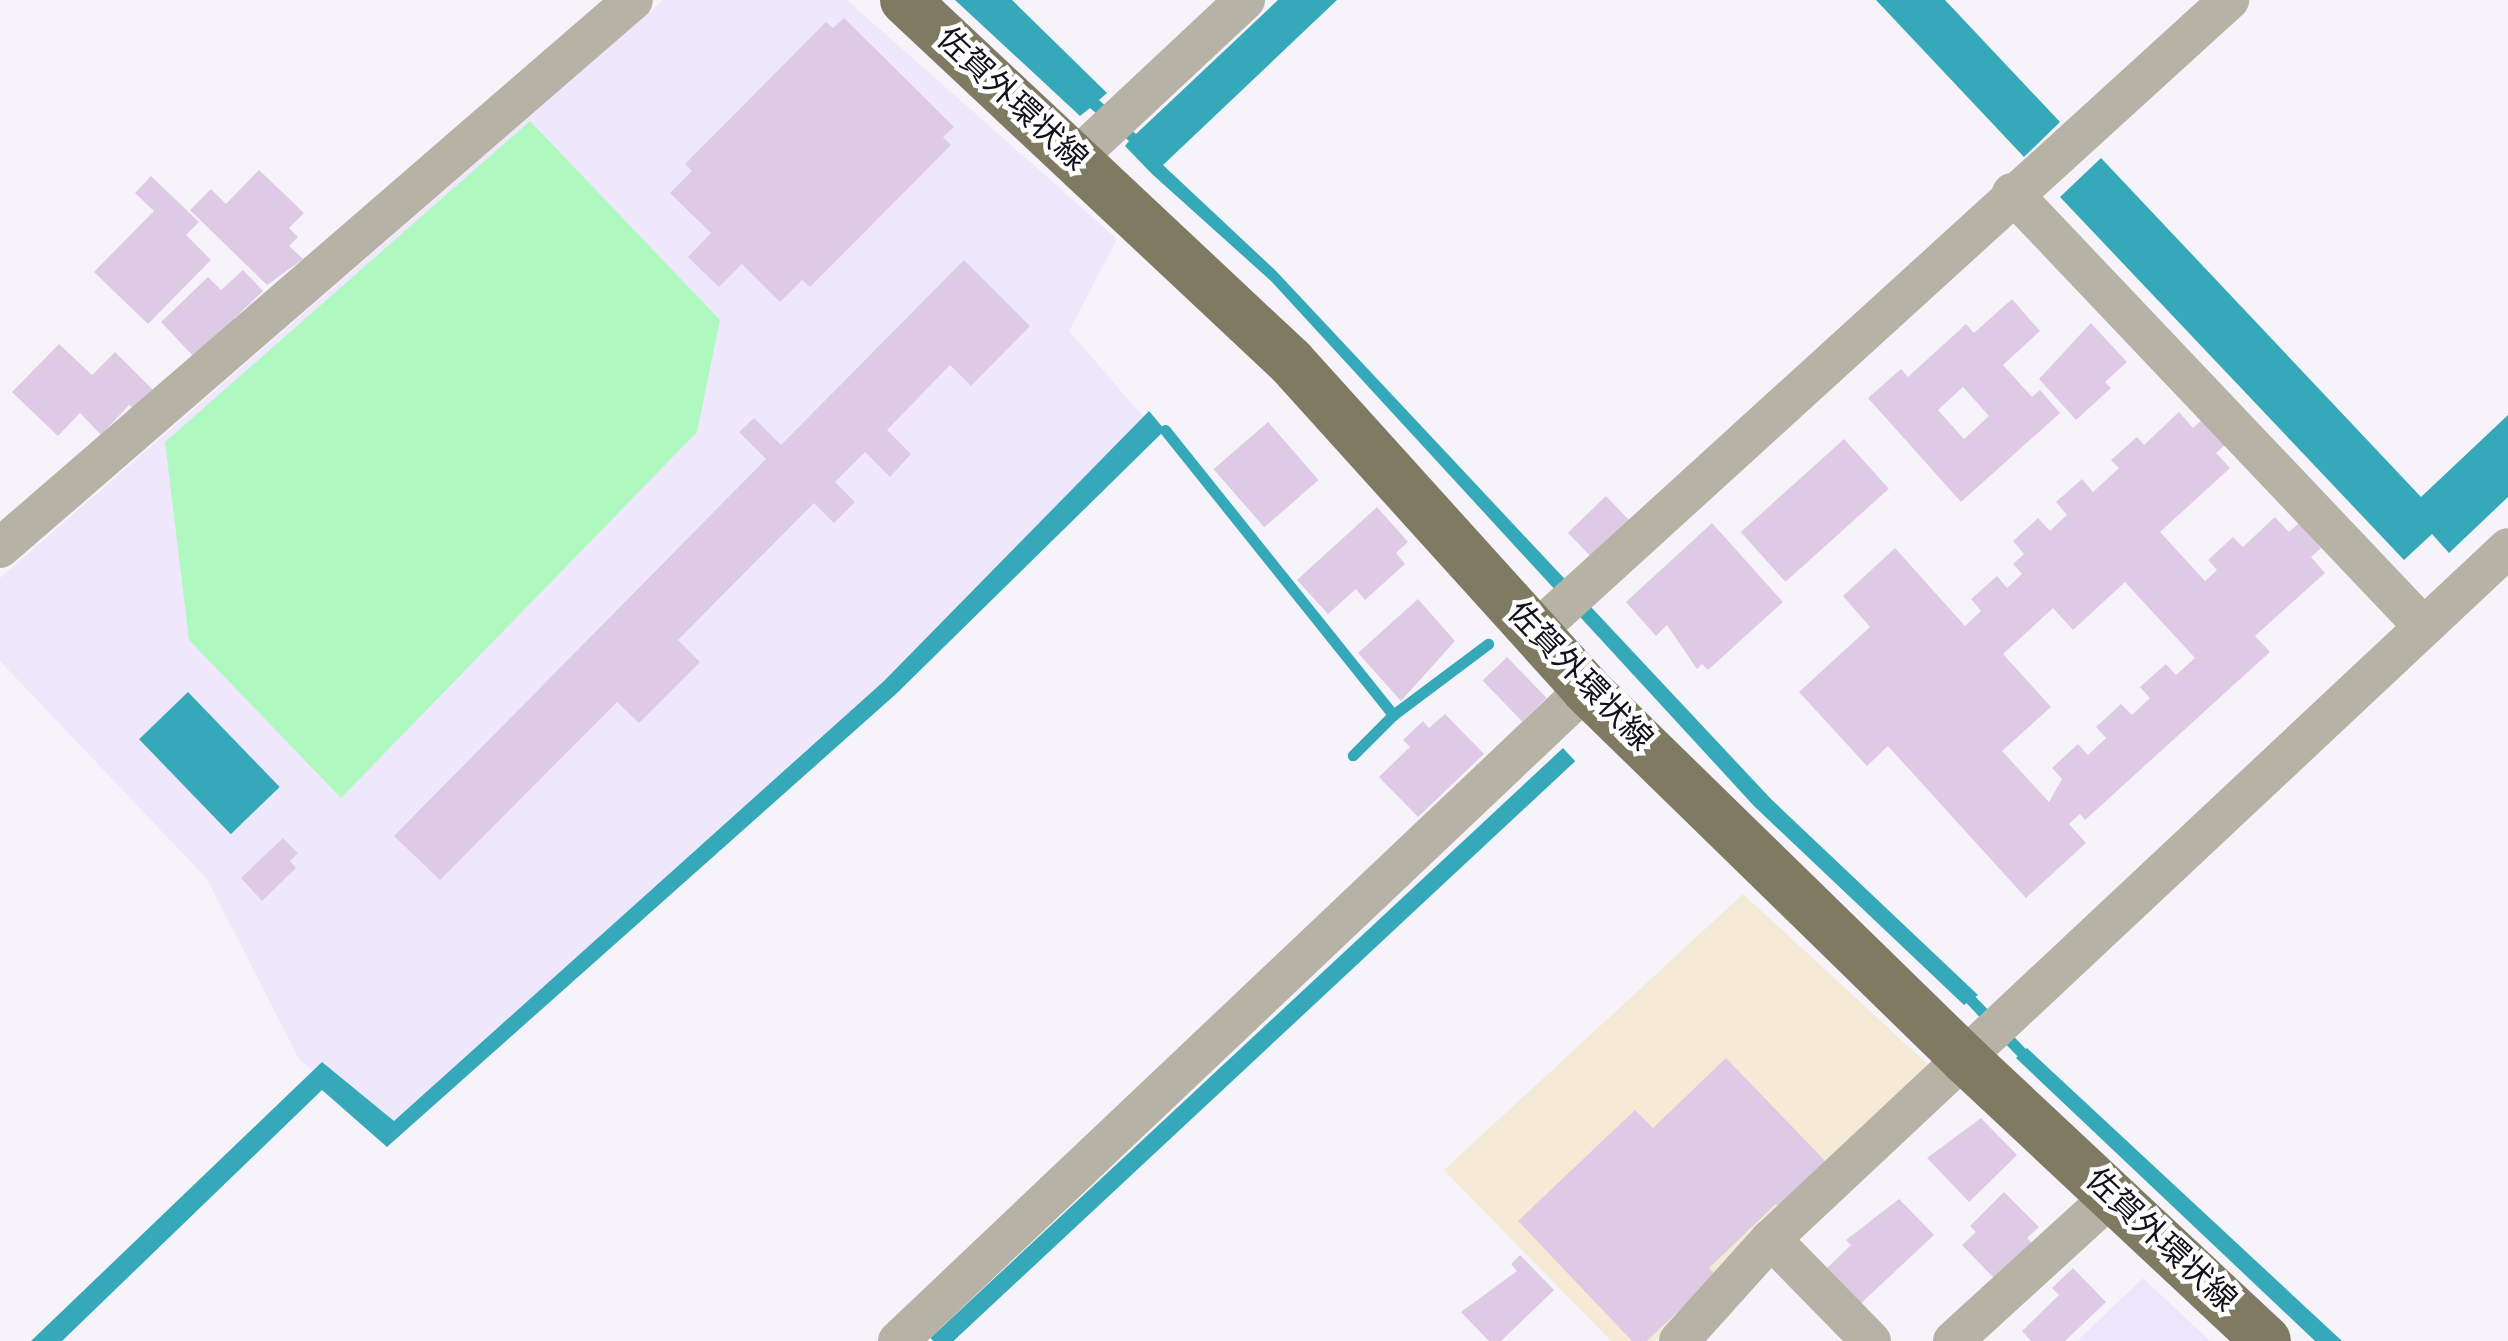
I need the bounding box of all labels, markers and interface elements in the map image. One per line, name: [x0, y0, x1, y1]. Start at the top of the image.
street label: 佐賀外環状線: [928, 20, 1094, 180]
street label: 佐賀外環状線: [1499, 595, 1659, 759]
street label: 佐賀外環状線: [2077, 1161, 2243, 1321]

